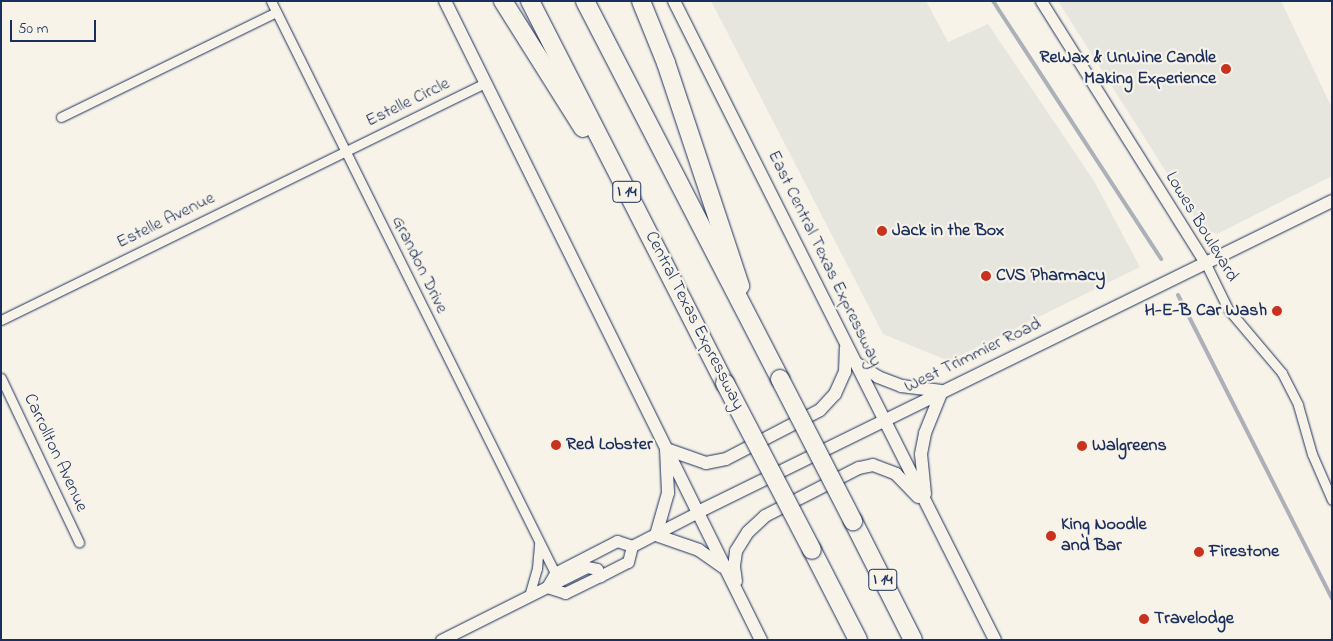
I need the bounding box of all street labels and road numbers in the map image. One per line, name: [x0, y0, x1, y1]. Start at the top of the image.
street label: Estelle Circle: [363, 73, 453, 133]
street label: East Central Texas Expressway: [762, 147, 886, 371]
street label: Lowes Boulevard: [1160, 168, 1242, 286]
road number: I 14: [612, 178, 642, 206]
street label: Estelle Avenue: [113, 188, 219, 254]
street label: Grandon Drive: [386, 213, 452, 317]
street label: Central Texas Expressway: [639, 228, 749, 414]
street label: West Trimmier Road: [901, 314, 1045, 398]
street label: Carrollton Avenue: [18, 390, 92, 516]
road number: I 14: [868, 566, 898, 594]

